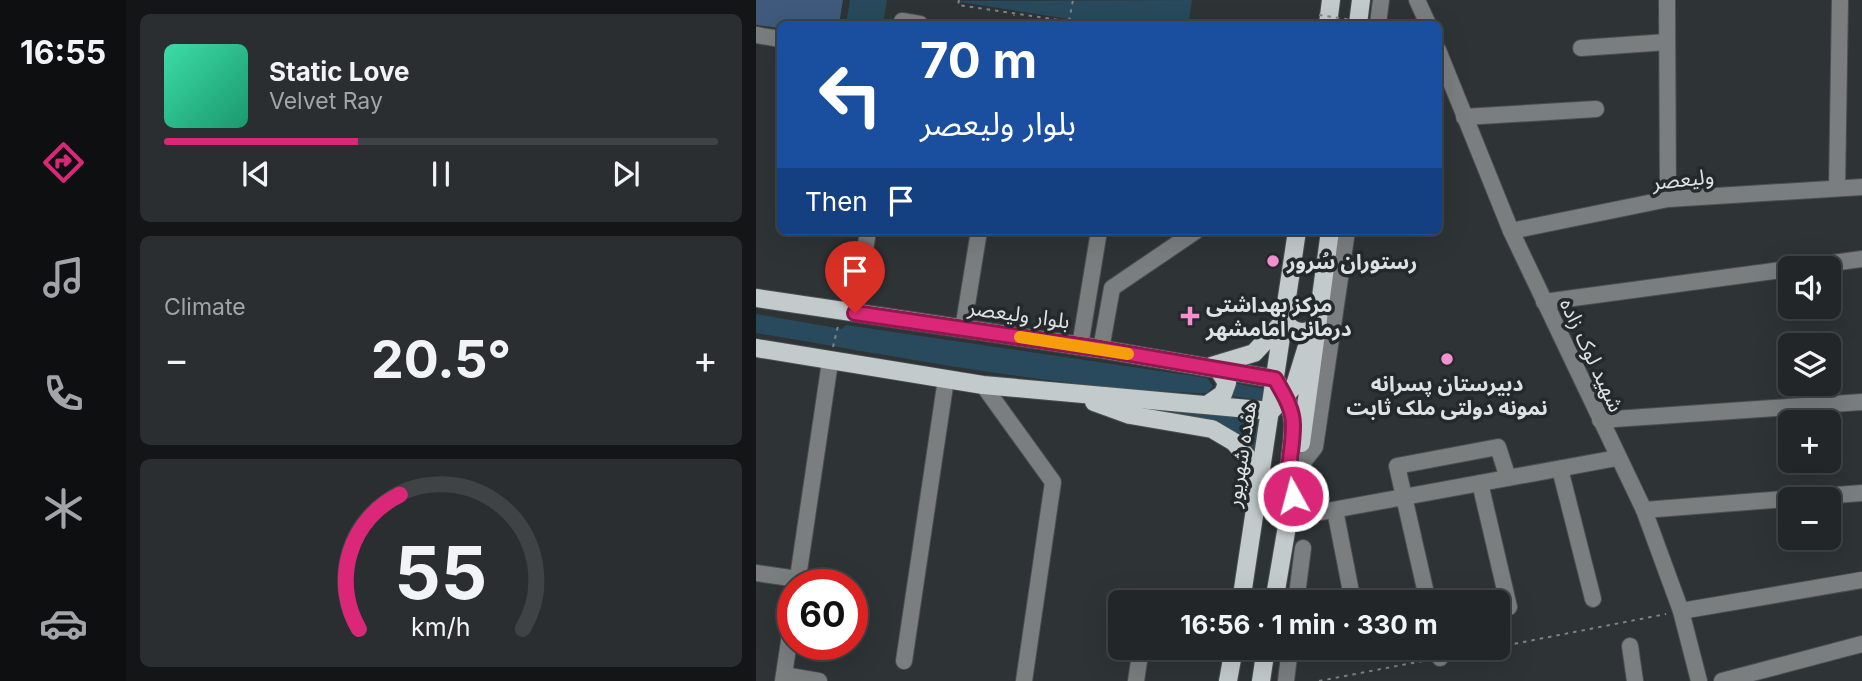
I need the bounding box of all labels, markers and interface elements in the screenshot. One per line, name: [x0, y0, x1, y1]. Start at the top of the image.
text: 70 m: [920, 31, 1037, 90]
text: 16:55: [20, 33, 106, 72]
icon: left: [805, 49, 896, 140]
text: Static Love: [269, 56, 410, 87]
text: Velvet Ray: [269, 87, 383, 115]
text: بلوار ولیعصر: [920, 104, 1076, 143]
icon: directions: [39, 138, 88, 187]
icon: previous: [237, 155, 275, 193]
icon: pause: [422, 155, 460, 193]
icon: next: [607, 155, 645, 193]
street label: ولیعصر: [1650, 163, 1715, 195]
icon: arrive: [882, 182, 920, 220]
text: Then: [805, 186, 868, 217]
pin: [825, 241, 885, 313]
place label: رستوران سُرور: [1286, 249, 1417, 274]
icon: arrive: [836, 252, 874, 290]
icon: music: [39, 253, 88, 302]
marker: رستوران سُرور: [1265, 253, 1281, 269]
map controls: [1778, 256, 1841, 550]
button: sound: [1778, 256, 1841, 319]
place label: مرکز بهداشتی درمانی امامشهر: [1205, 292, 1352, 341]
text: Climate: [164, 293, 246, 321]
street label: بلوار ولیعصر: [966, 294, 1071, 334]
street label: شهید لوک زاده: [1555, 294, 1629, 416]
marker: مرکز بهداشتی درمانی امامشهر: [1180, 306, 1200, 326]
text: 20.5°: [371, 328, 511, 391]
button: layers: [1778, 333, 1841, 396]
text: −: [164, 336, 189, 382]
text: +: [693, 336, 718, 382]
marker: دبیرستان پسرانه نمونه دولتی ملک ثابت: [1439, 351, 1455, 367]
icon: phone: [39, 369, 88, 418]
place label: دبیرستان پسرانه نمونه دولتی ملک ثابت: [1346, 371, 1548, 420]
street label: هفده شهریور: [1220, 399, 1262, 510]
button: +: [1778, 410, 1841, 473]
position arrow: [1256, 459, 1330, 533]
icon: climate: [39, 484, 88, 533]
button: −: [1778, 487, 1841, 550]
text: 55: [394, 528, 488, 617]
speed limit sign: 60: [777, 569, 868, 660]
icon: car: [39, 599, 88, 648]
text: 16:56 · 1 min · 330 m: [1180, 609, 1438, 640]
text: km/h: [411, 612, 471, 642]

